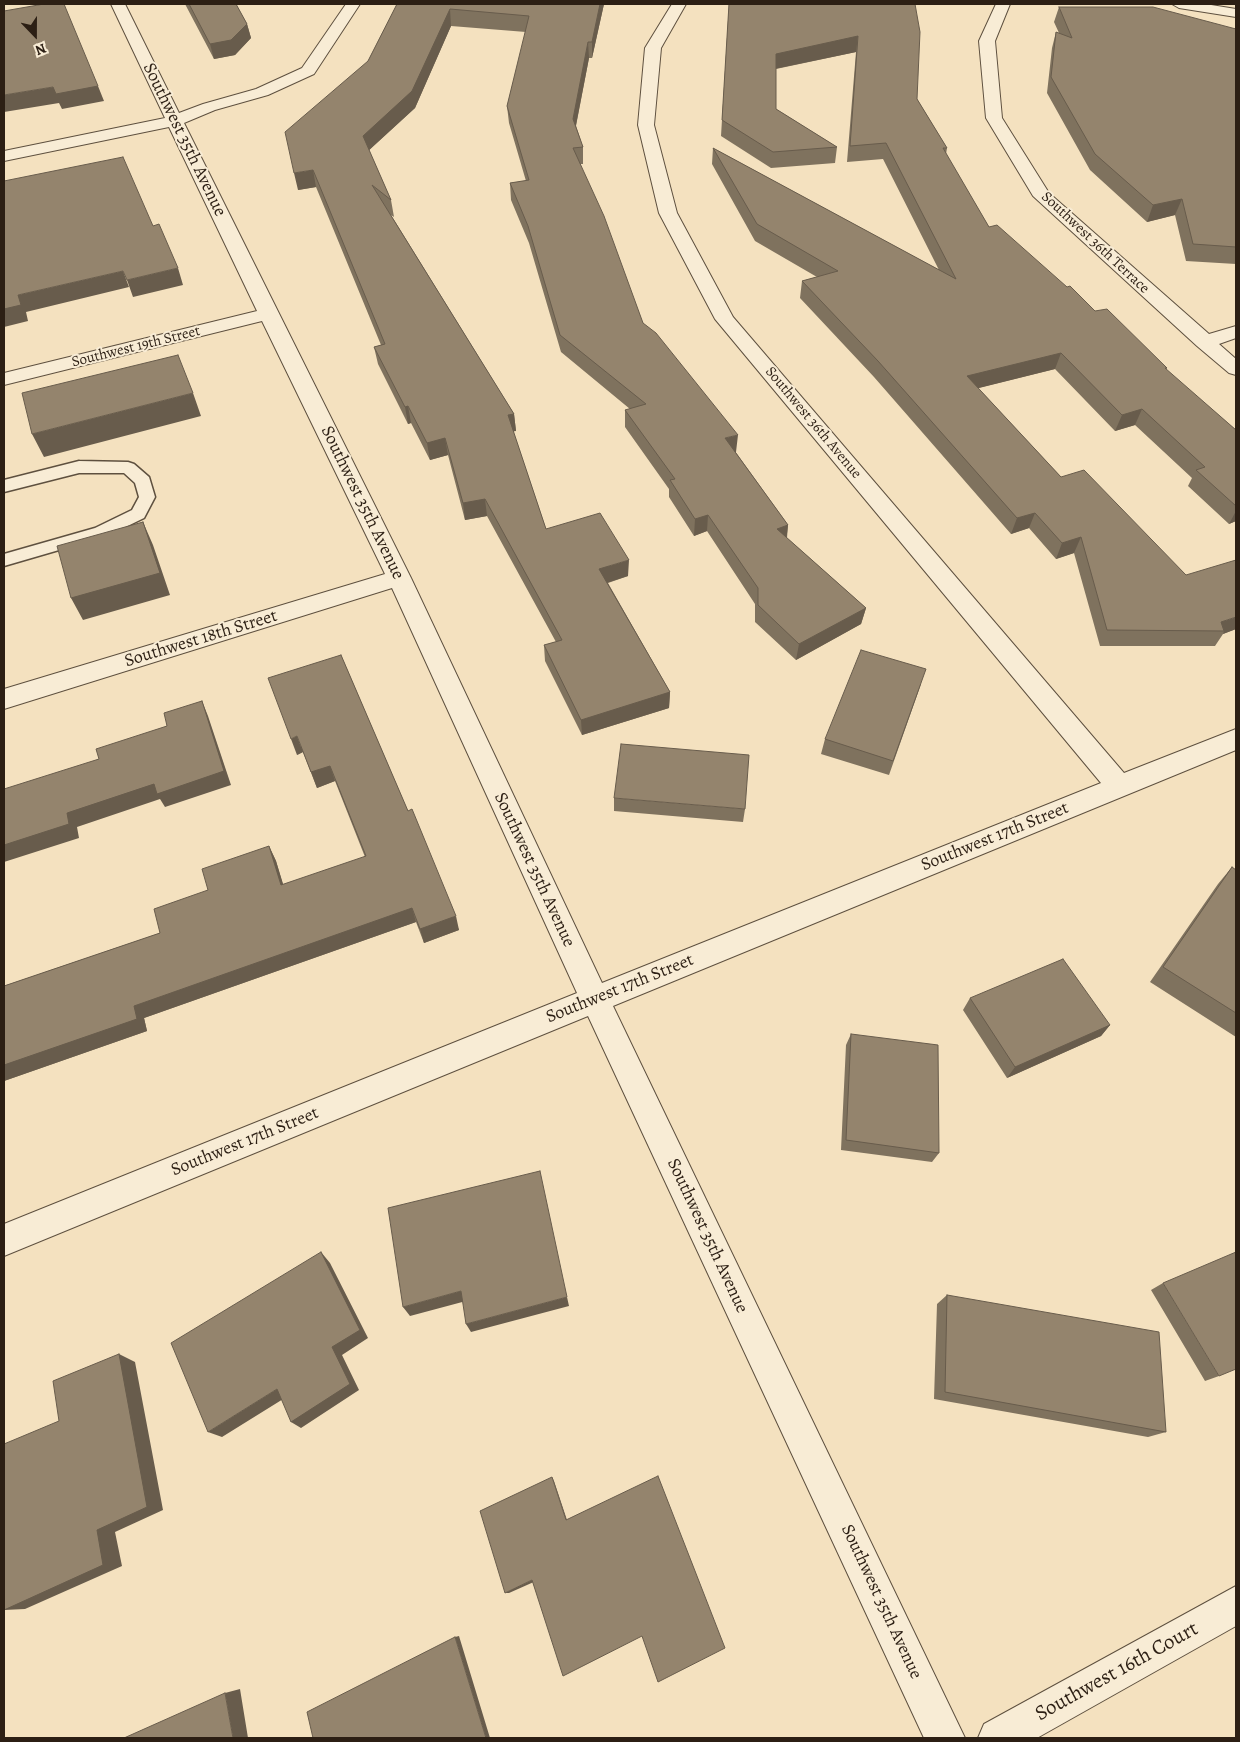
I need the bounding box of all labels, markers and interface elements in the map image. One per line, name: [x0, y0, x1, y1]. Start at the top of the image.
north arrow: [10, 10, 60, 60]
text: N: [33, 39, 49, 60]
street label: Southwest 35th Avenue: [137, 60, 231, 220]
street label: Southwest 36th Terrace: [1037, 188, 1153, 298]
street label: Southwest 19th Street: [70, 322, 202, 372]
street label: Southwest 36th Avenue: [761, 363, 865, 483]
street label: Southwest 35th Avenue: [315, 423, 409, 583]
street label: Southwest 18th Street: [122, 605, 280, 673]
street label: Southwest 35th Avenue: [489, 789, 579, 951]
street label: Southwest 17th Street: [918, 798, 1072, 876]
street label: Southwest 17th Street: [543, 950, 697, 1028]
street label: Southwest 17th Street: [168, 1103, 322, 1181]
street label: Southwest 35th Avenue: [662, 1155, 752, 1317]
street label: Southwest 35th Avenue: [836, 1521, 926, 1683]
street label: Southwest 16th Court: [1031, 1617, 1203, 1727]

